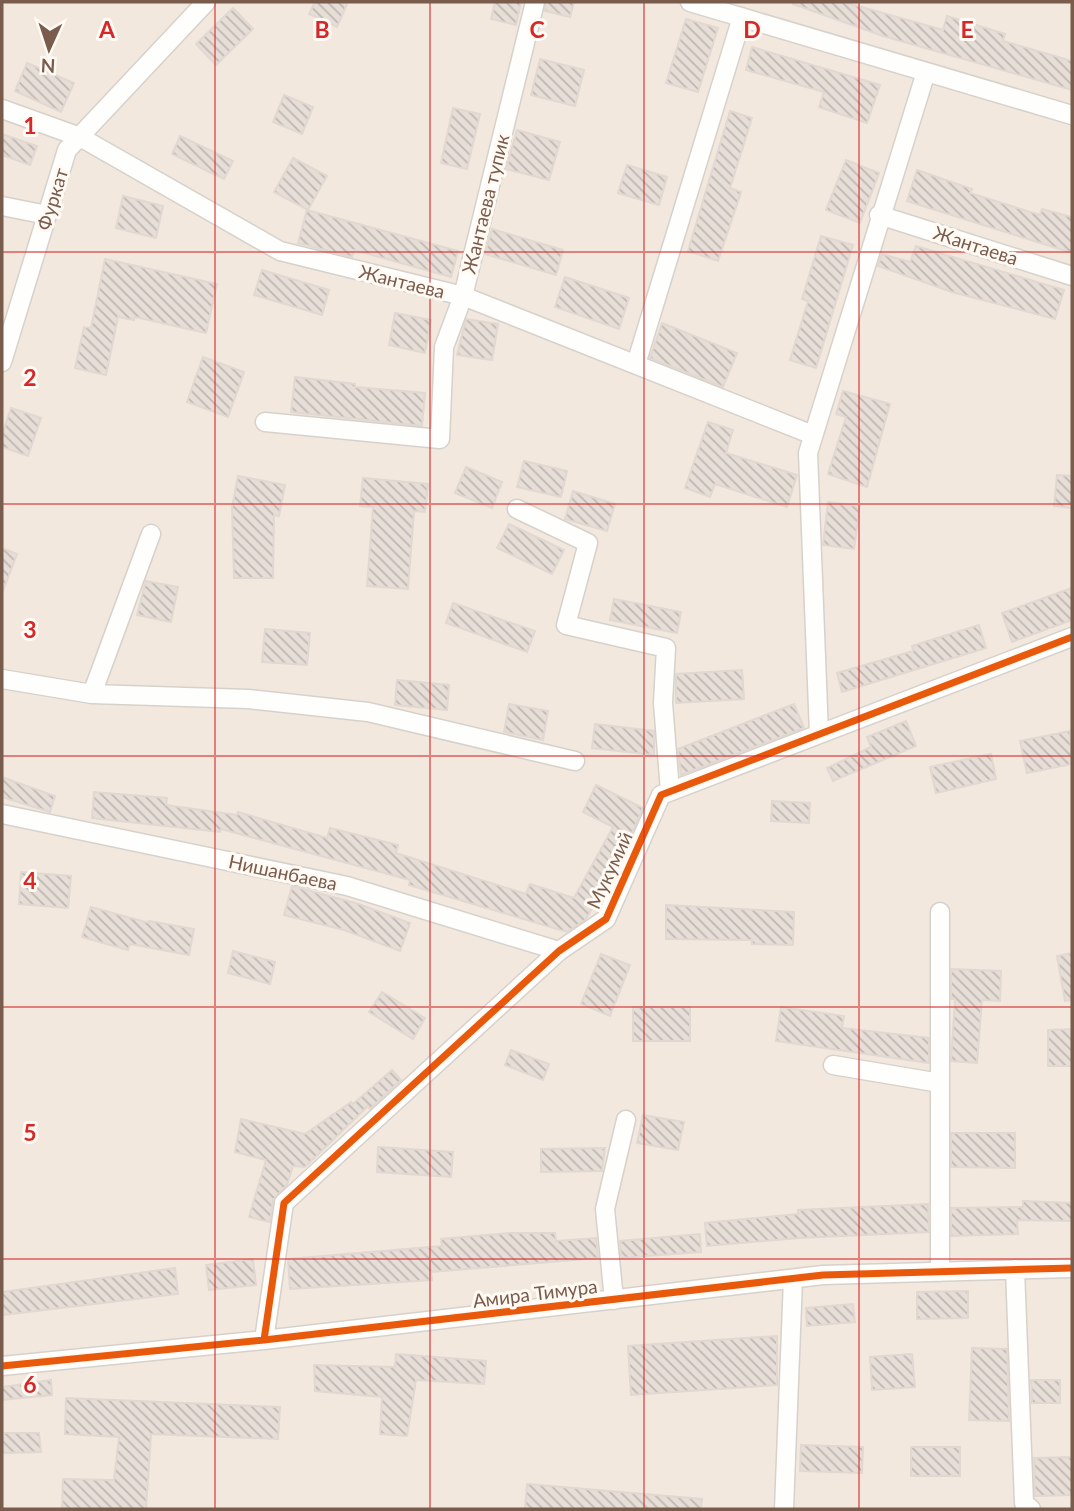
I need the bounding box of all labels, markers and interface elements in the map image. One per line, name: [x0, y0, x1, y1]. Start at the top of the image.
north arrow: [14, 14, 84, 84]
text: A: [98, 15, 116, 43]
text: B: [314, 15, 330, 43]
text: C: [529, 15, 545, 43]
text: D: [743, 15, 761, 43]
text: E: [960, 15, 974, 43]
text: N: [40, 55, 56, 78]
text: 1: [23, 111, 37, 139]
street label: Жантаева тупик: [457, 132, 514, 276]
street label: Фуркат: [32, 165, 72, 233]
street label: Жантаева: [931, 221, 1021, 269]
street label: Жантаева: [357, 259, 447, 303]
text: 2: [23, 363, 37, 391]
text: 3: [23, 615, 37, 643]
street label: Мукумий: [581, 828, 637, 912]
street label: Нишанбаева: [227, 849, 339, 895]
text: 4: [23, 866, 37, 894]
text: 5: [23, 1118, 37, 1146]
street label: Амира Тимура: [471, 1274, 599, 1312]
text: 6: [23, 1370, 37, 1398]

